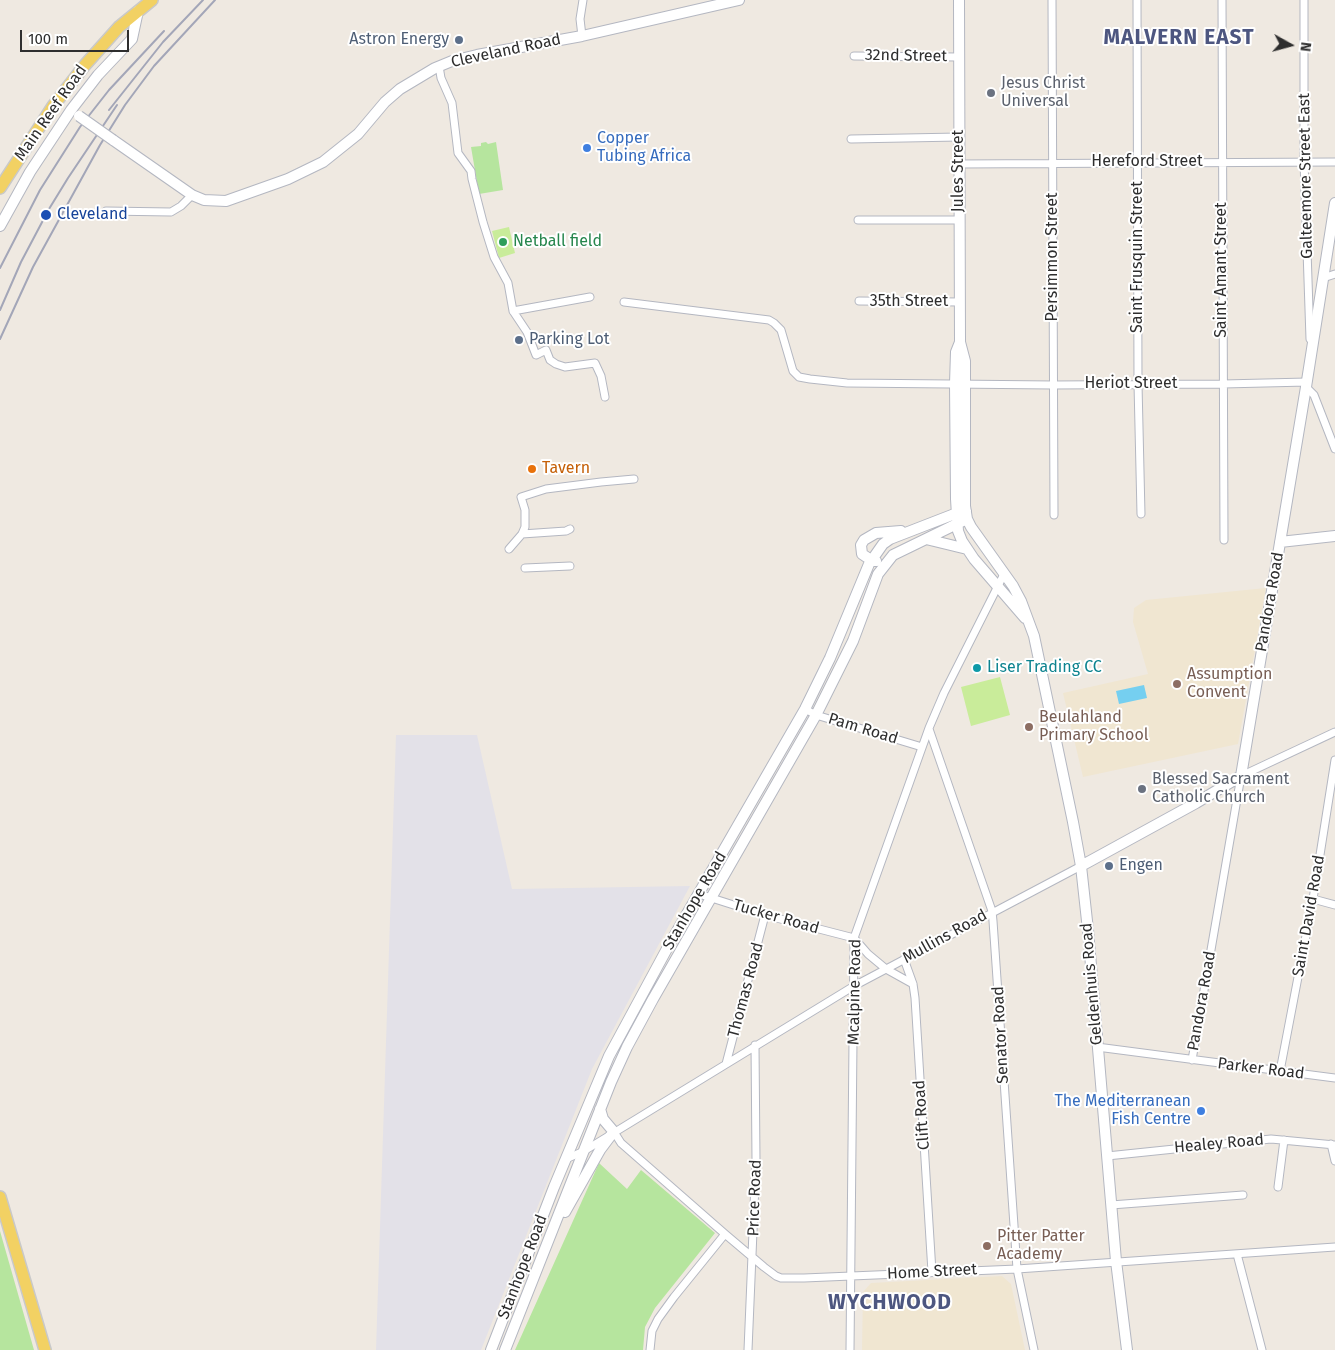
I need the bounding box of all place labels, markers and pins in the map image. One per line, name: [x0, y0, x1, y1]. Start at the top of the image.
place label: Astron Energy: [349, 30, 449, 50]
marker: Astron Energy: [453, 34, 465, 46]
place label: Jesus Christ Universal: [1001, 74, 1085, 112]
marker: Jesus Christ Universal: [985, 87, 997, 99]
place label: Copper Tubing Africa: [597, 129, 691, 167]
marker: Copper Tubing Africa: [581, 142, 593, 154]
place label: Cleveland: [57, 205, 128, 225]
marker: Cleveland: [39, 208, 53, 222]
place label: Netball field: [513, 232, 602, 252]
marker: Netball field: [497, 236, 509, 248]
place label: Parking Lot: [529, 330, 610, 350]
marker: Parking Lot: [513, 334, 525, 346]
place label: Tavern: [542, 459, 590, 479]
marker: Tavern: [526, 463, 538, 475]
place label: Liser Trading CC: [987, 658, 1102, 678]
marker: Liser Trading CC: [971, 662, 983, 674]
place label: Assumption Convent: [1187, 665, 1272, 703]
marker: Assumption Convent: [1171, 678, 1183, 690]
place label: Beulahland Primary School: [1039, 708, 1148, 746]
marker: Beulahland Primary School: [1023, 721, 1035, 733]
place label: Blessed Sacrament Catholic Church: [1152, 770, 1289, 808]
marker: Blessed Sacrament Catholic Church: [1136, 783, 1148, 795]
place label: Engen: [1119, 856, 1163, 876]
marker: Engen: [1103, 860, 1115, 872]
place label: The Mediterranean Fish Centre: [1054, 1092, 1191, 1130]
marker: The Mediterranean Fish Centre: [1195, 1105, 1207, 1117]
place label: Pitter Patter Academy: [997, 1227, 1085, 1265]
marker: Pitter Patter Academy: [981, 1240, 993, 1252]

